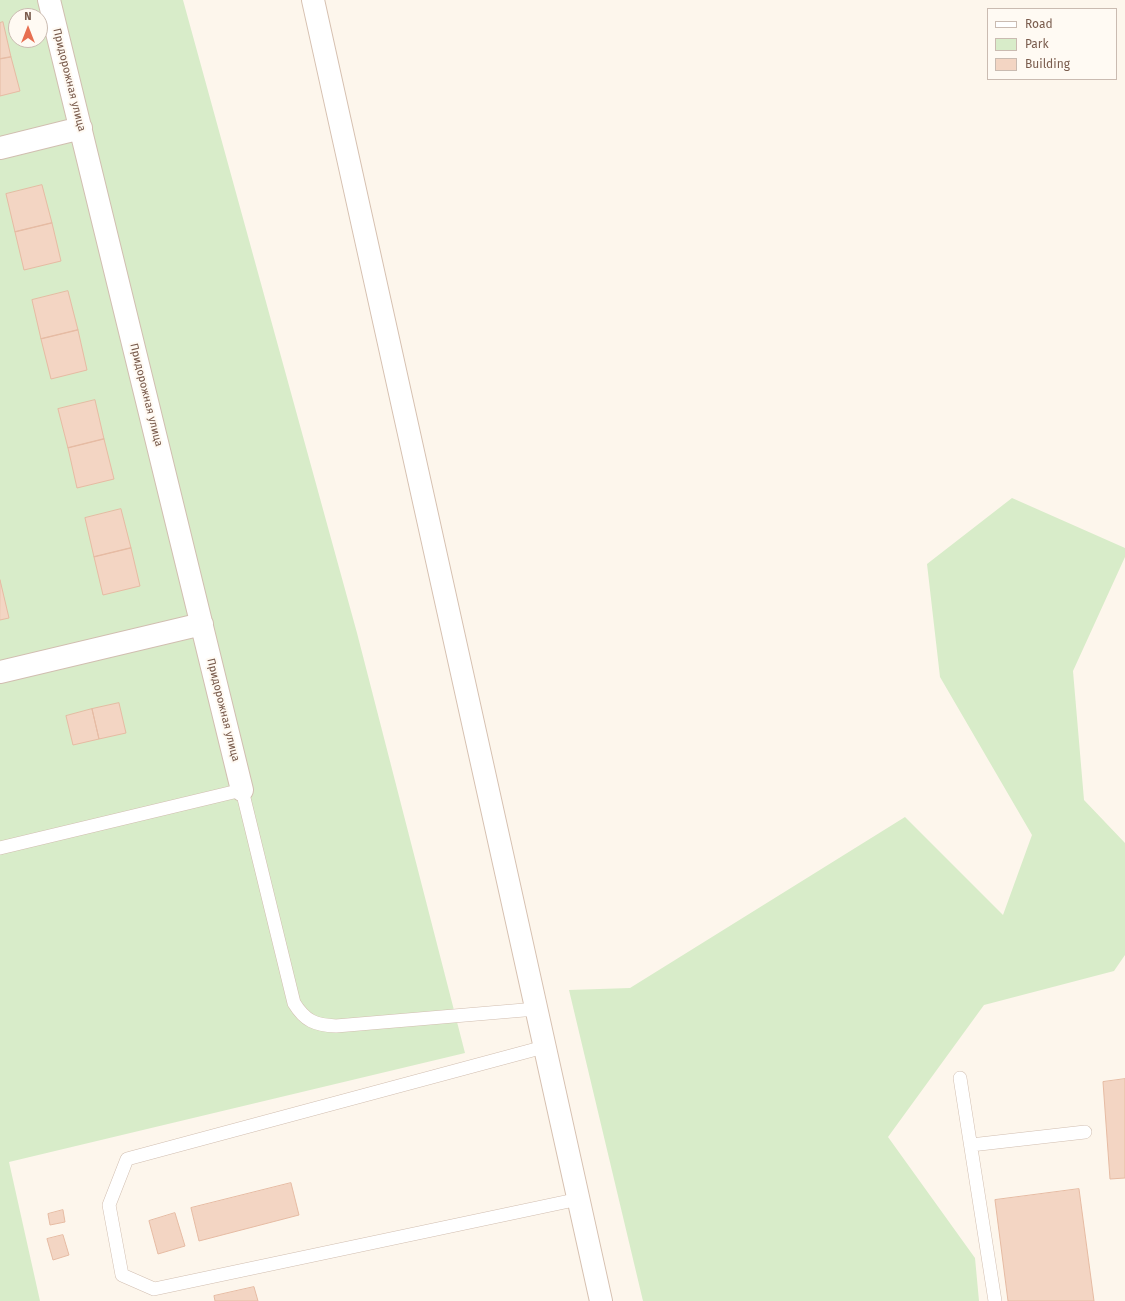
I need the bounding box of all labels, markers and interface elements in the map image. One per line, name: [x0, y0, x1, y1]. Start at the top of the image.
north arrow: [8, 8, 48, 48]
legend: [987, 8, 1117, 80]
text: N: [24, 10, 32, 23]
text: Road: [1025, 17, 1053, 31]
street label: Придорожная улица: [50, 27, 88, 133]
text: Park: [1025, 37, 1049, 51]
text: Building: [1025, 57, 1070, 71]
street label: Придорожная улица: [127, 342, 165, 448]
street label: Придорожная улица: [204, 657, 242, 763]

